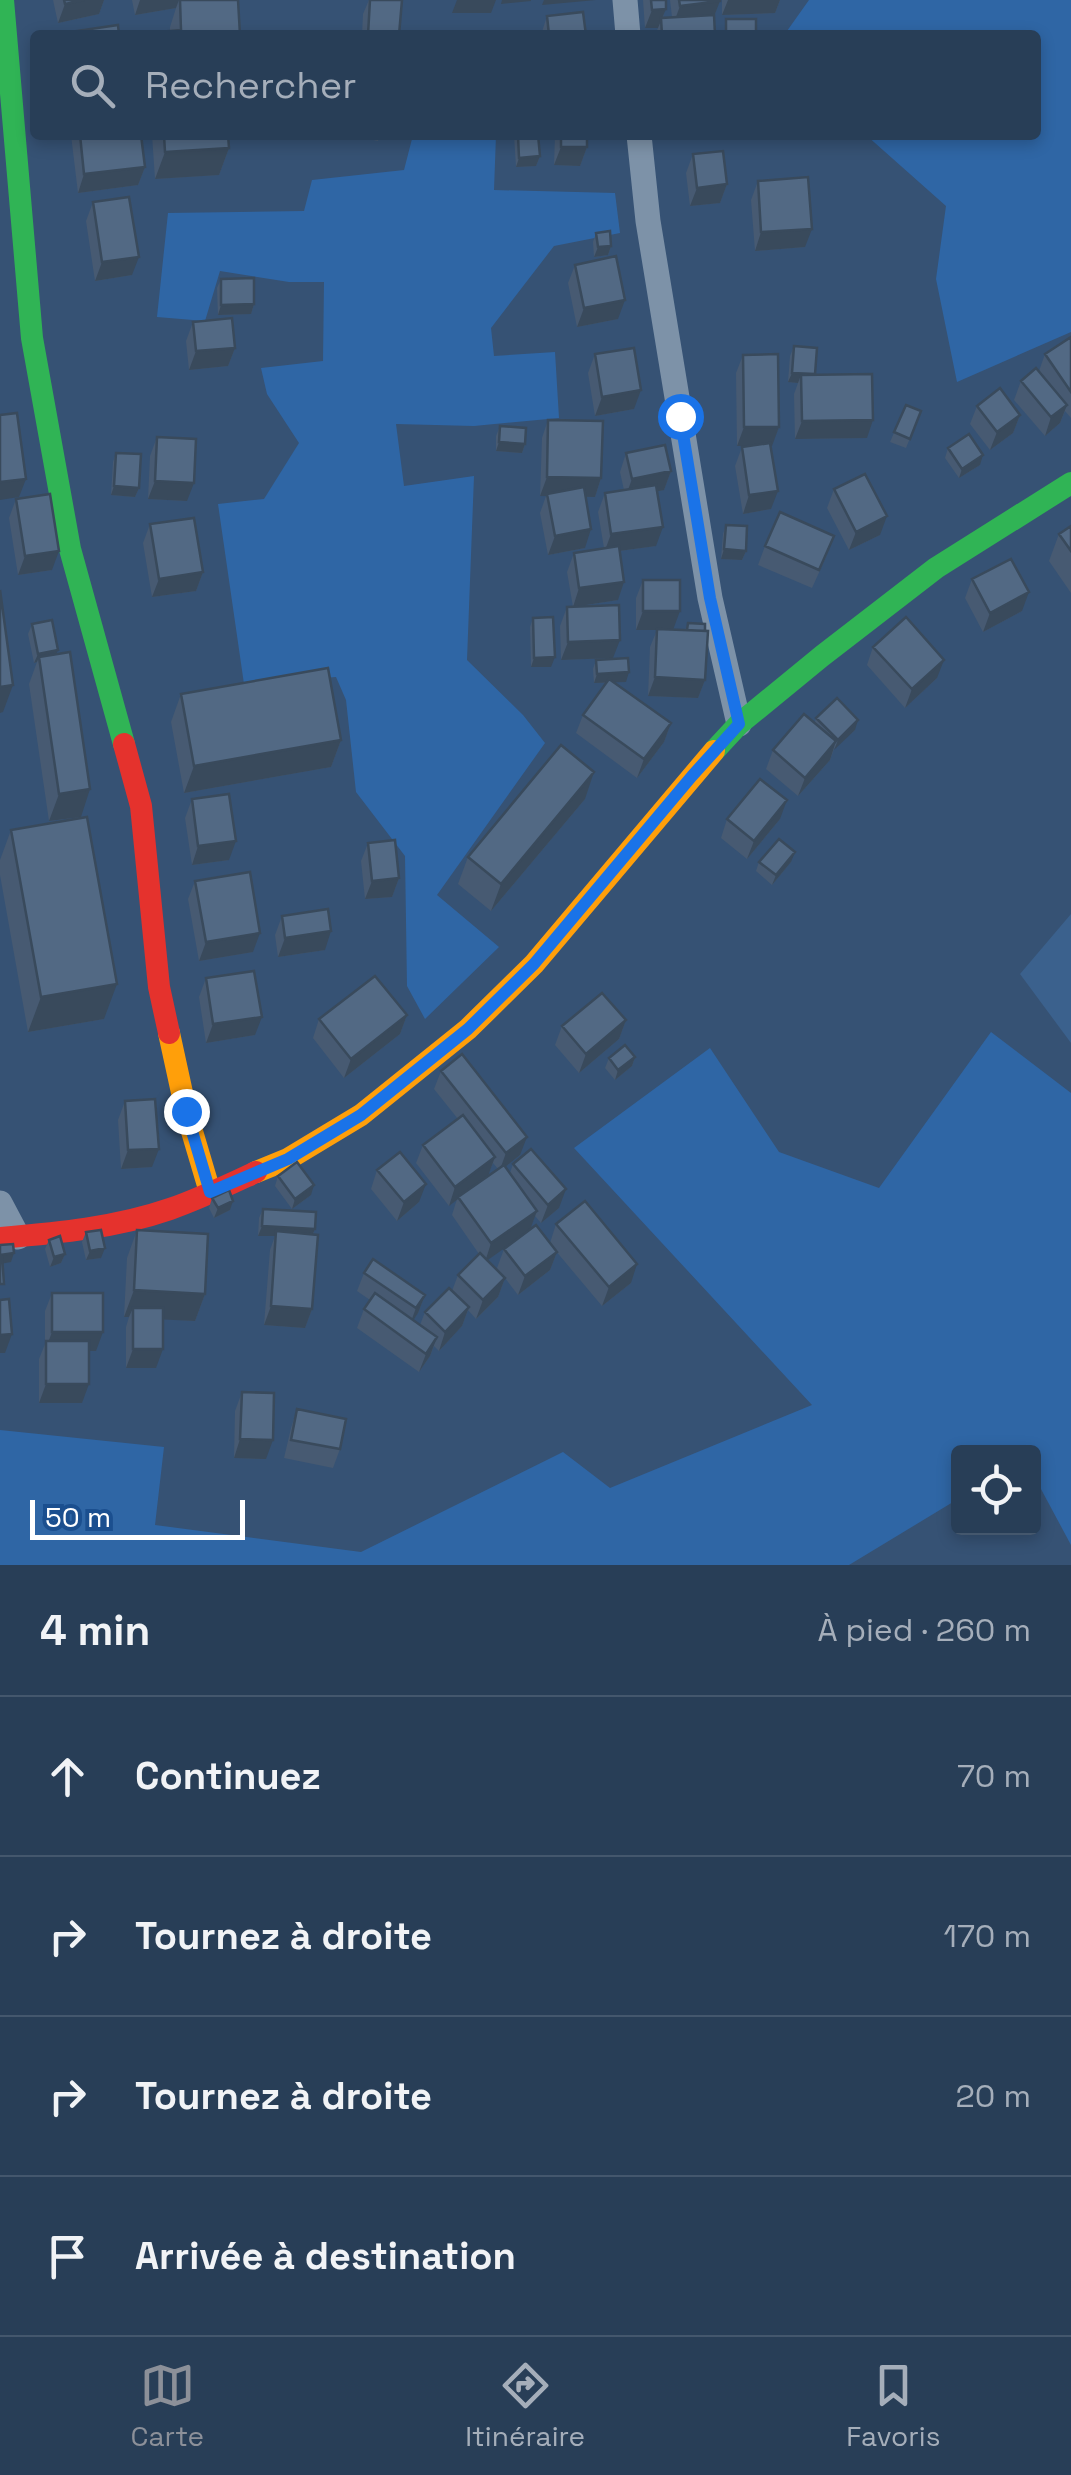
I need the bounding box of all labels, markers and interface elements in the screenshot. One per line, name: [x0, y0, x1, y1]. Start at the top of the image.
search box: [30, 30, 1041, 140]
icon: search: [65, 58, 120, 113]
text: Rechercher: [145, 61, 356, 109]
route start: [658, 394, 704, 440]
route end: [164, 1089, 210, 1135]
map controls: [951, 1445, 1041, 1535]
button: locate: [951, 1445, 1041, 1535]
scale bar: [30, 1495, 245, 1540]
text: 50 m: [45, 1499, 111, 1535]
text: 4 min: [40, 1604, 150, 1657]
text: À pied · 260 m: [817, 1610, 1031, 1650]
icon: ahead: [40, 1749, 95, 1804]
text: Continuez: [135, 1752, 321, 1800]
text: 70 m: [957, 1756, 1031, 1796]
icon: right: [40, 1909, 95, 1964]
text: Tournez à droite: [135, 1912, 432, 1960]
text: 170 m: [944, 1916, 1031, 1956]
icon: right: [40, 2069, 95, 2124]
text: Tournez à droite: [135, 2072, 432, 2120]
text: 20 m: [955, 2076, 1031, 2116]
icon: arrive: [40, 2229, 95, 2284]
text: Arrivée à destination: [135, 2232, 516, 2280]
tab: Carte: [131, 2358, 204, 2454]
tab: Itinéraire: [465, 2358, 585, 2454]
tab: Favoris: [846, 2358, 940, 2454]

